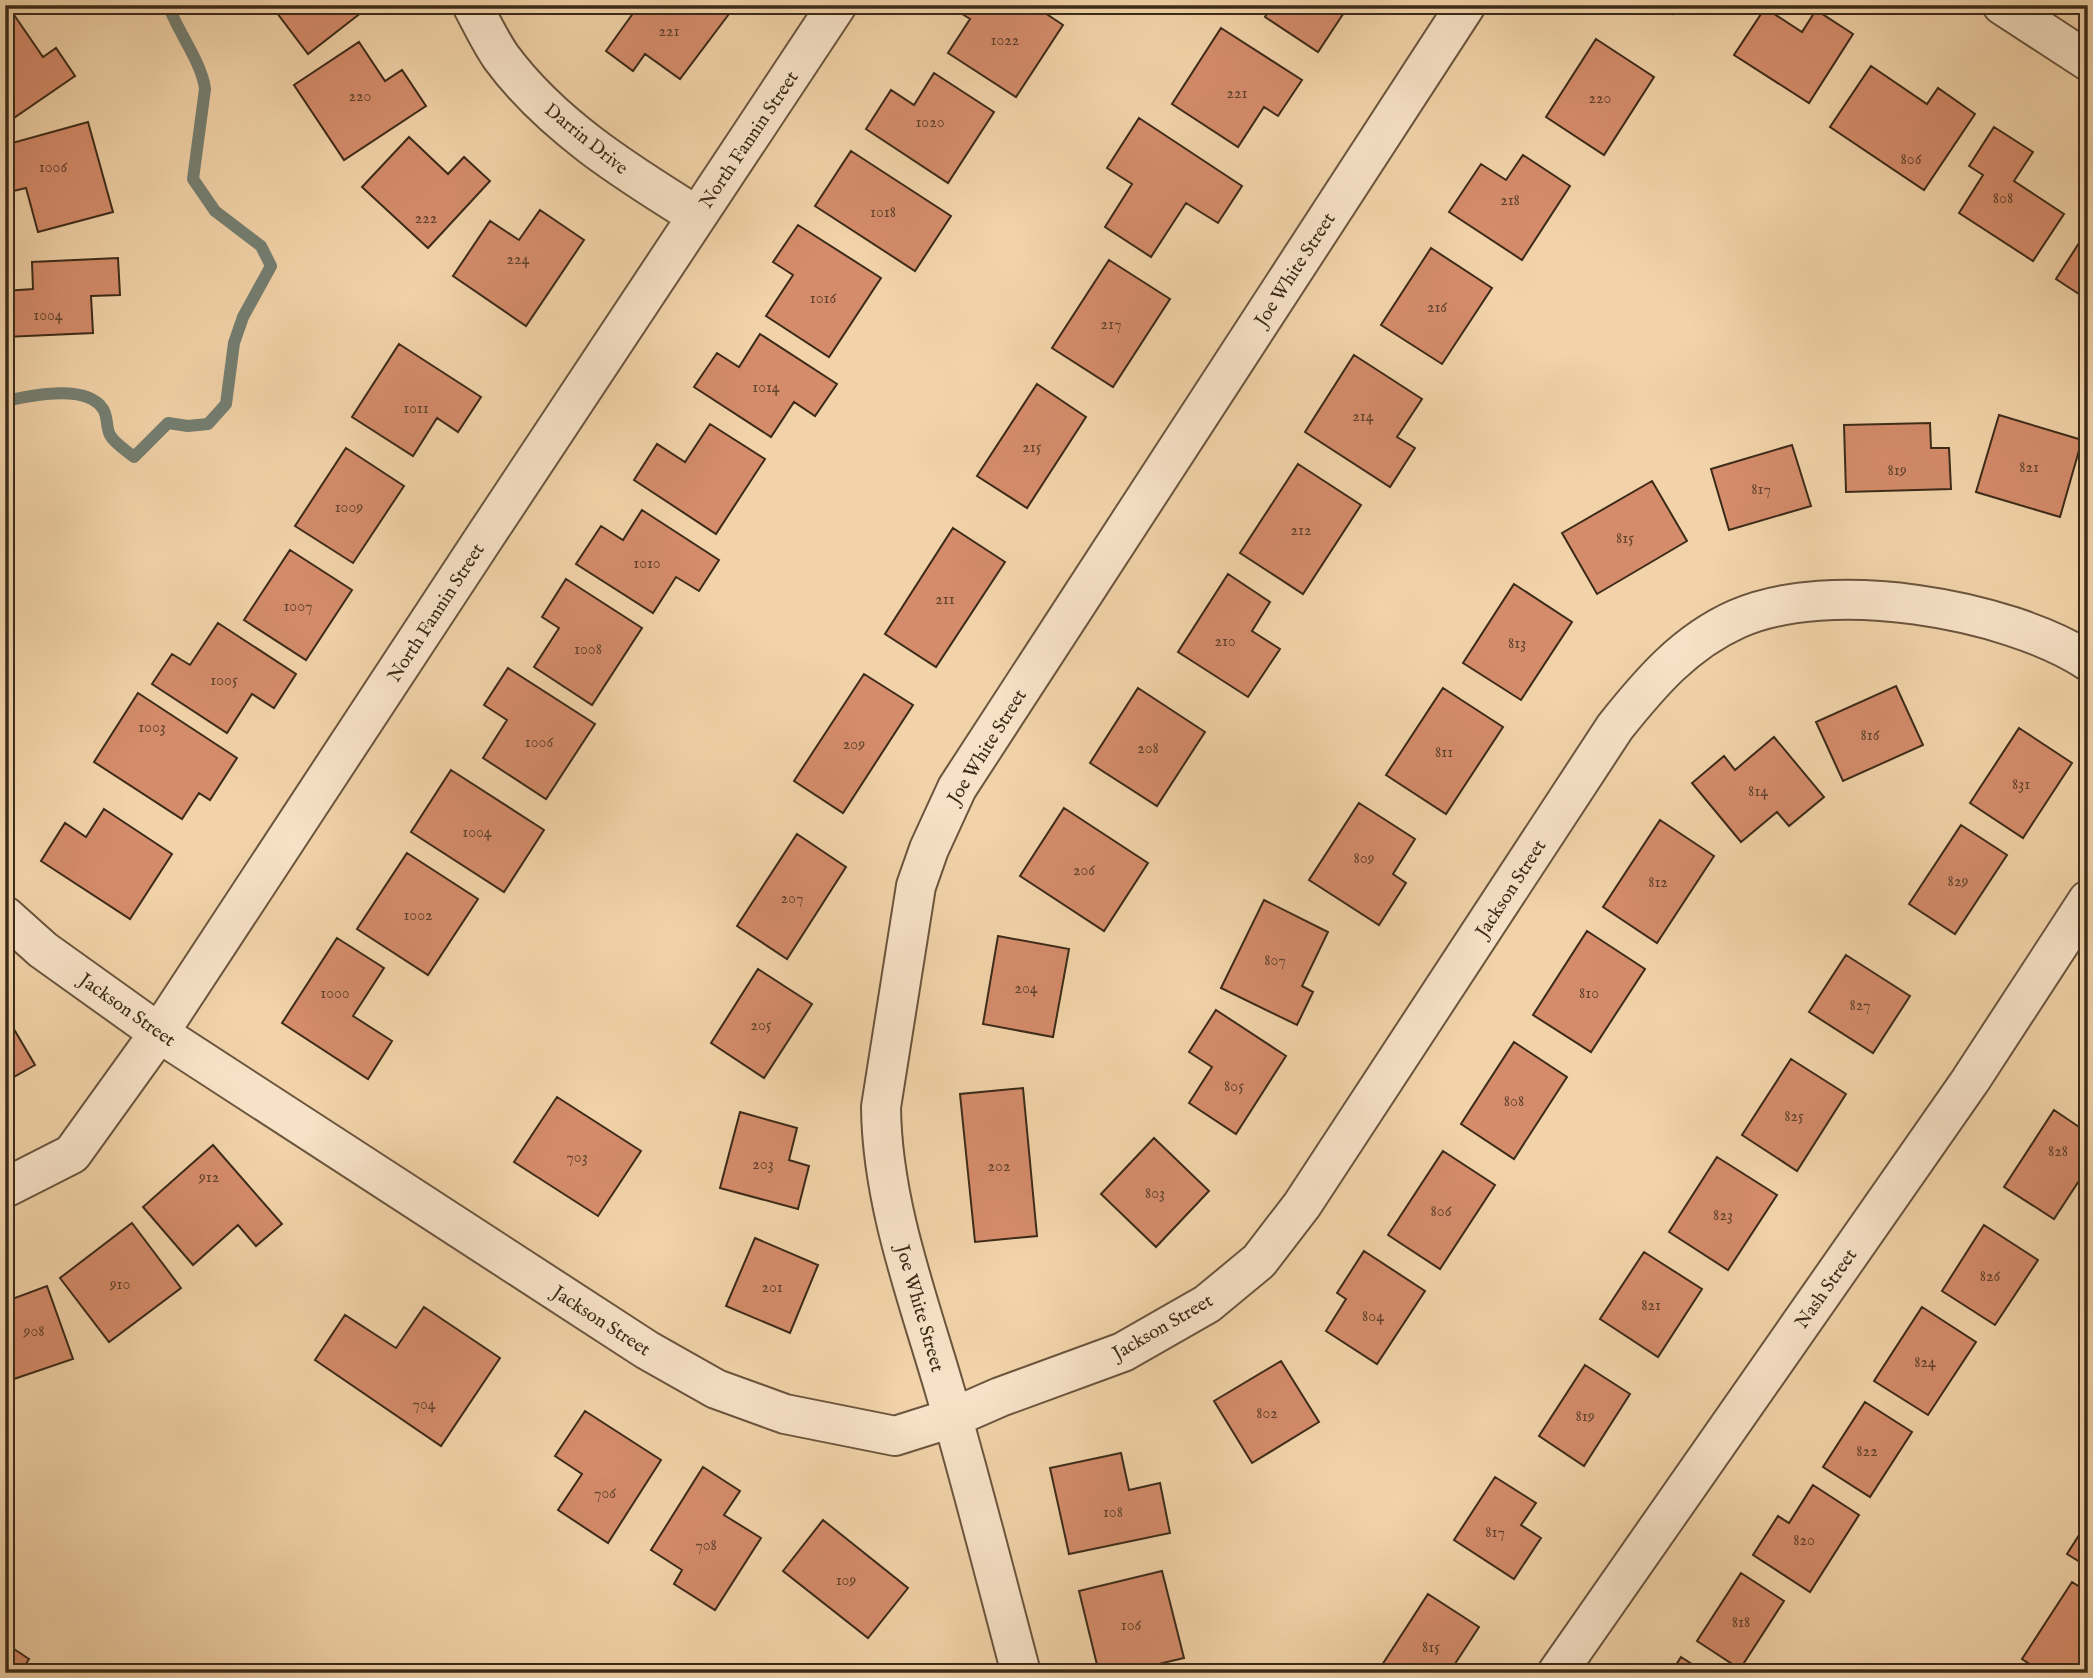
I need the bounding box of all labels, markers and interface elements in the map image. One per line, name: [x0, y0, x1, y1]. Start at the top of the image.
house number: 221: [659, 22, 680, 42]
house number: 1022: [991, 31, 1019, 51]
street label: North Fannin Street: [695, 66, 805, 213]
house number: 221: [1227, 84, 1248, 104]
house number: 220: [349, 87, 372, 107]
house number: 220: [1589, 89, 1612, 109]
street label: Darrin Drive: [539, 98, 633, 181]
house number: 1020: [915, 113, 945, 133]
house number: 806: [1901, 150, 1922, 170]
house number: 1006: [39, 158, 67, 178]
house number: 808: [1993, 189, 2013, 209]
house number: 218: [1500, 191, 1520, 211]
house number: 1018: [870, 203, 896, 223]
street label: Joe White Street: [1249, 208, 1342, 333]
house number: 222: [415, 209, 437, 229]
house number: 224: [507, 250, 530, 270]
house number: 1016: [810, 289, 836, 309]
house number: 216: [1427, 298, 1447, 318]
house number: 1004: [33, 306, 63, 326]
house number: 217: [1101, 315, 1121, 335]
house number: 1014: [752, 378, 780, 398]
house number: 1011: [403, 399, 429, 419]
house number: 214: [1352, 407, 1374, 427]
house number: 215: [1022, 438, 1042, 458]
house number: 821: [2019, 458, 2039, 478]
house number: 819: [1887, 461, 1907, 481]
house number: 817: [1751, 480, 1771, 500]
house number: 1009: [335, 498, 363, 518]
house number: 212: [1291, 521, 1311, 541]
house number: 815: [1616, 529, 1634, 549]
street label: North Fannin Street: [383, 539, 491, 687]
house number: 1010: [633, 554, 661, 574]
house number: 211: [935, 590, 955, 610]
house number: 1007: [283, 597, 313, 617]
house number: 210: [1214, 632, 1236, 652]
house number: 813: [1508, 634, 1526, 654]
house number: 1008: [574, 640, 602, 660]
house number: 1005: [210, 671, 238, 691]
street label: Joe White Street: [942, 685, 1033, 811]
house number: 1003: [138, 718, 166, 738]
house number: 816: [1861, 726, 1880, 746]
house number: 1006: [525, 733, 553, 753]
house number: 209: [843, 735, 865, 755]
house number: 208: [1137, 739, 1159, 759]
house number: 811: [1435, 743, 1453, 763]
house number: 831: [2012, 775, 2030, 795]
house number: 814: [1748, 782, 1768, 802]
house number: 1004: [462, 823, 492, 843]
street label: Jackson Street: [1470, 835, 1553, 944]
house number: 809: [1353, 849, 1375, 869]
house number: 206: [1073, 861, 1095, 881]
house number: 829: [1948, 872, 1968, 892]
house number: 812: [1648, 873, 1668, 893]
house number: 207: [781, 889, 803, 909]
house number: 1002: [403, 906, 433, 926]
house number: 807: [1264, 951, 1286, 971]
street label: Jackson Street: [72, 968, 180, 1053]
house number: 204: [1014, 979, 1038, 999]
house number: 1000: [320, 984, 350, 1004]
house number: 810: [1579, 984, 1599, 1004]
house number: 827: [1849, 996, 1871, 1016]
house number: 205: [750, 1016, 772, 1036]
house number: 805: [1224, 1077, 1244, 1097]
house number: 808: [1504, 1092, 1524, 1112]
house number: 825: [1784, 1107, 1804, 1127]
house number: 828: [2048, 1142, 2068, 1162]
house number: 703: [566, 1148, 588, 1168]
house number: 203: [752, 1155, 774, 1175]
house number: 202: [988, 1157, 1010, 1177]
house number: 912: [198, 1168, 219, 1188]
house number: 803: [1145, 1184, 1165, 1204]
house number: 806: [1431, 1202, 1452, 1222]
house number: 823: [1713, 1206, 1733, 1226]
street label: Joe White Street: [889, 1240, 949, 1375]
street label: Nash Street: [1790, 1244, 1863, 1334]
house number: 826: [1980, 1267, 2001, 1287]
house number: 910: [109, 1275, 130, 1295]
house number: 201: [761, 1278, 783, 1298]
street label: Jackson Street: [546, 1280, 655, 1363]
street label: Jackson Street: [1107, 1289, 1218, 1367]
house number: 821: [1641, 1296, 1661, 1316]
house number: 804: [1362, 1307, 1384, 1327]
house number: 908: [22, 1322, 45, 1342]
house number: 824: [1914, 1353, 1936, 1373]
house number: 704: [412, 1395, 436, 1415]
house number: 802: [1256, 1404, 1278, 1424]
house number: 819: [1575, 1407, 1595, 1427]
house number: 822: [1856, 1442, 1878, 1462]
house number: 706: [594, 1484, 616, 1504]
house number: 108: [1103, 1503, 1123, 1523]
house number: 817: [1485, 1523, 1505, 1543]
house number: 820: [1793, 1531, 1815, 1551]
house number: 708: [695, 1536, 717, 1556]
house number: 109: [836, 1571, 856, 1591]
house number: 818: [1732, 1613, 1750, 1633]
house number: 106: [1121, 1616, 1141, 1636]
house number: 815: [1422, 1638, 1440, 1658]

